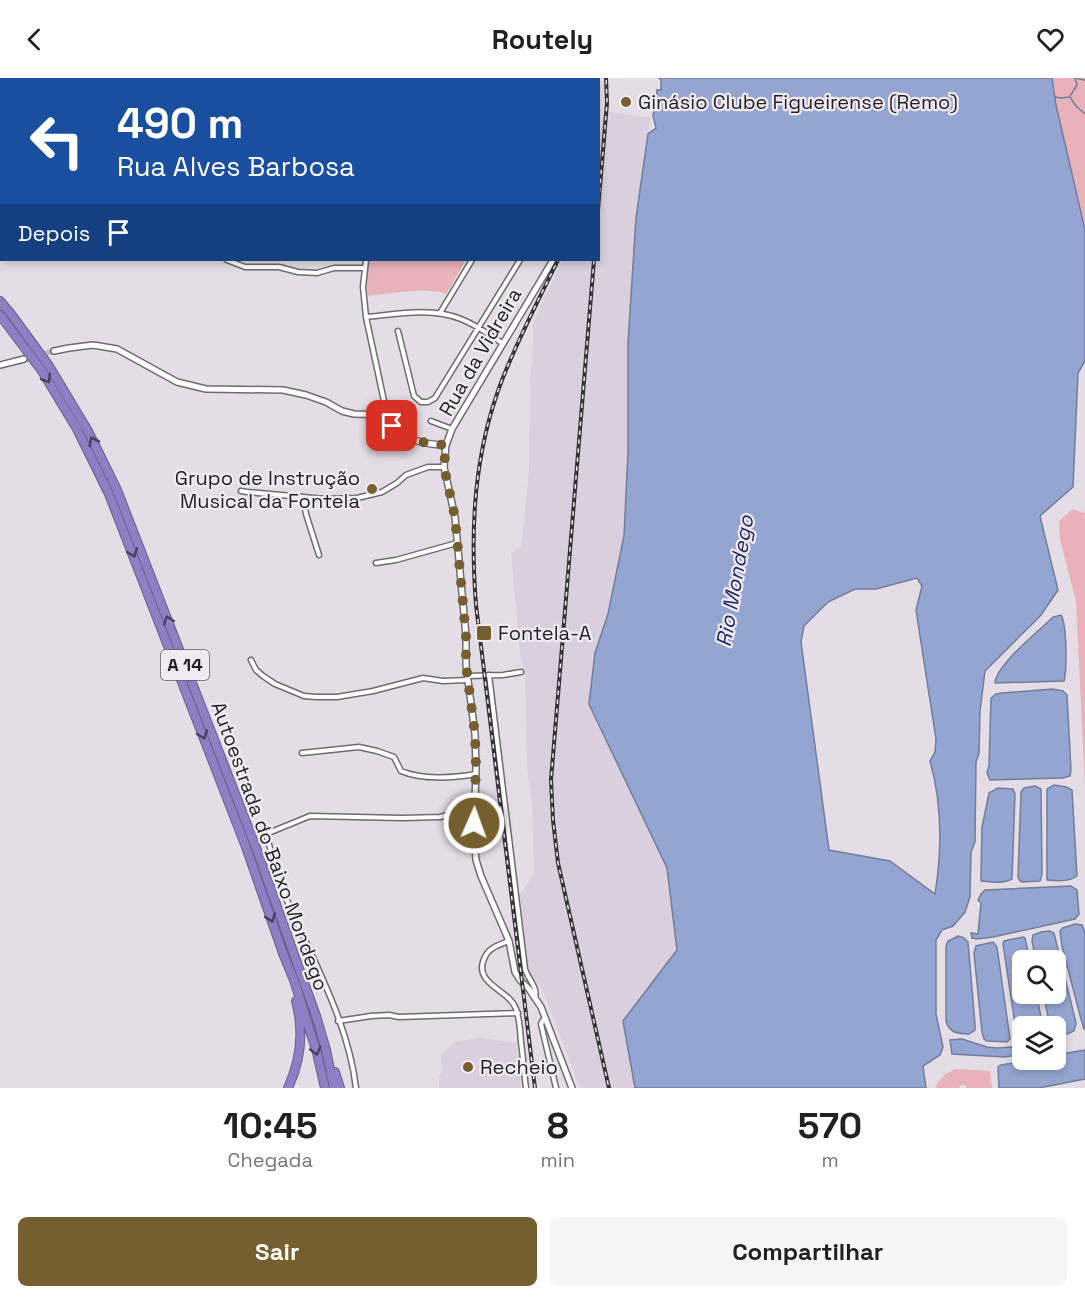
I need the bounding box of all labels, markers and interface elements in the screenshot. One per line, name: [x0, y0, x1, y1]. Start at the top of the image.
text: Routely: [492, 22, 593, 57]
icon: back: [18, 23, 51, 56]
icon: heart: [1034, 23, 1067, 56]
place label: Ginásio Clube Figueirense (Remo): [638, 89, 958, 115]
marker: Ginásio Clube Figueirense (Remo): [619, 95, 633, 109]
text: 490 m: [117, 97, 243, 150]
icon: left: [18, 102, 96, 180]
text: Rua Alves Barbosa: [117, 149, 355, 184]
icon: arrive: [102, 216, 135, 249]
text: Depois: [18, 219, 90, 247]
street label: Rua da Vidreira: [433, 283, 527, 421]
one-way arrow: [39, 373, 51, 383]
pin: [366, 400, 417, 451]
icon: arrive: [375, 409, 408, 442]
one-way arrow: [88, 436, 100, 447]
place label: Grupo de Instrução Musical da Fontela: [175, 465, 360, 514]
marker: Grupo de Instrução Musical da Fontela: [365, 482, 379, 496]
water label: Rio Mondego: [710, 512, 760, 649]
one-way arrow: [125, 548, 138, 558]
one-way arrow: [163, 616, 175, 627]
place label: Fontela-A: [498, 620, 592, 646]
marker: Fontela-A: [475, 624, 493, 642]
road number: A 14: [161, 650, 209, 680]
street label: Autoestrada do Baixo Mondego: [205, 698, 335, 994]
one-way arrow: [196, 729, 208, 740]
position arrow: [442, 791, 506, 855]
one-way arrow: [263, 912, 276, 923]
map controls: [1012, 950, 1066, 1070]
button: search: [1012, 950, 1066, 1004]
button: layers: [1012, 1016, 1066, 1070]
one-way arrow: [309, 1045, 321, 1056]
place label: Recheio: [480, 1054, 558, 1080]
marker: Recheio: [461, 1060, 475, 1074]
text: 10:45: [223, 1103, 318, 1149]
text: 8: [547, 1103, 569, 1149]
text: 570: [798, 1103, 862, 1149]
text: Chegada: [228, 1147, 313, 1173]
text: min: [541, 1147, 575, 1173]
text: m: [821, 1147, 839, 1173]
button: Sair: [18, 1217, 537, 1286]
button: Compartilhar: [549, 1217, 1067, 1286]

